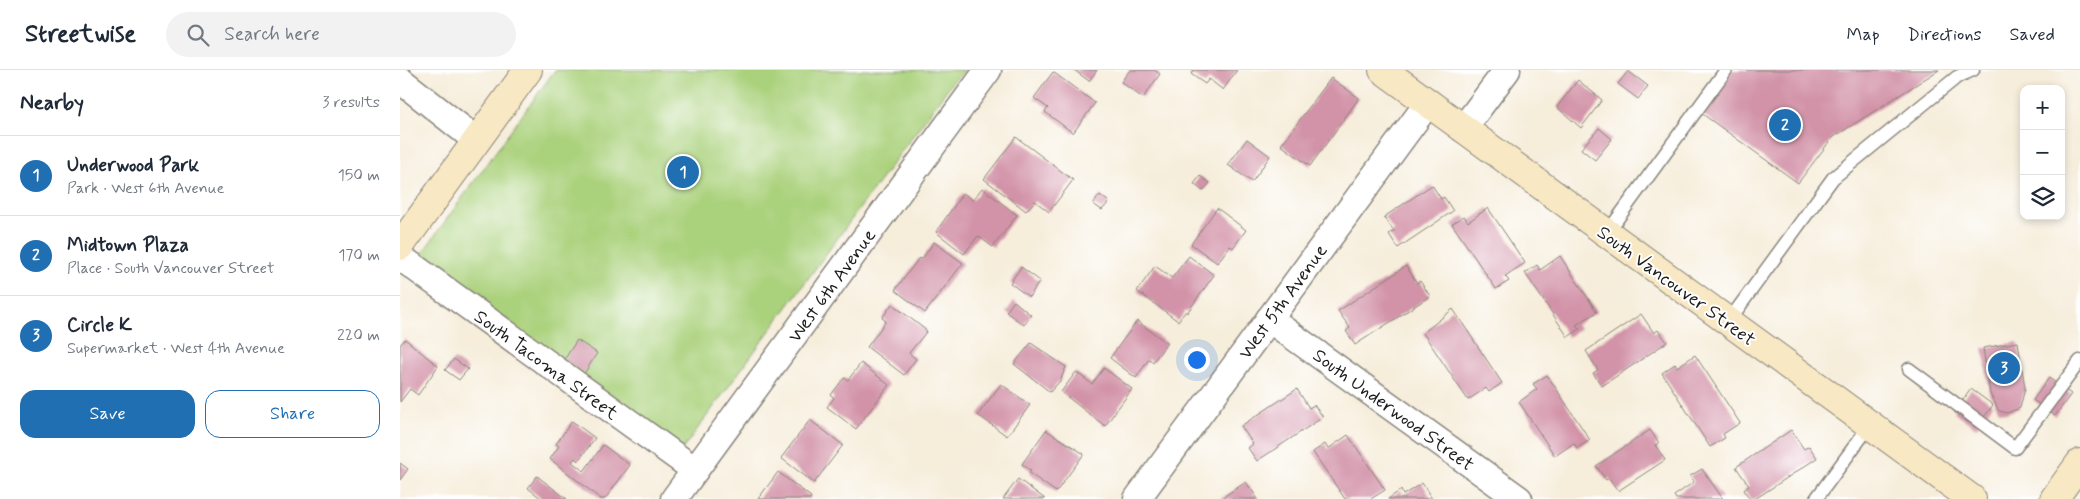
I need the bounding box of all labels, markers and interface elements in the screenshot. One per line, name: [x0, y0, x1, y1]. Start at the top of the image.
search box: [166, 12, 516, 57]
text: Streetwise: [25, 19, 136, 50]
icon: search: [184, 21, 212, 49]
text: Search here: [224, 22, 320, 47]
text: Map: [1847, 23, 1880, 47]
text: Directions: [1908, 23, 1982, 47]
text: Saved: [2010, 23, 2055, 47]
map controls: [2020, 85, 2065, 220]
button: +: [2020, 85, 2065, 130]
text: Nearby: [20, 89, 84, 117]
text: 3 results: [322, 92, 380, 113]
pin: 2: [1769, 106, 1801, 144]
button: −: [2020, 130, 2065, 175]
text: Underwood Park: [67, 153, 199, 178]
pin: 1: [667, 153, 699, 191]
text: 1: [32, 165, 40, 186]
text: 150 m: [338, 165, 380, 186]
button: layers: [2020, 175, 2065, 220]
text: Park · West 6th Avenue: [67, 178, 224, 199]
street label: South Vancouver Street: [1592, 220, 1760, 352]
street label: West 6th Avenue: [783, 224, 882, 348]
text: Midtown Plaza: [67, 233, 189, 258]
street label: West 5th Avenue: [1233, 239, 1333, 364]
text: 2: [32, 245, 40, 266]
text: 170 m: [338, 245, 380, 266]
text: Place · South Vancouver Street: [67, 258, 275, 279]
street label: South Tacoma Street: [469, 304, 623, 426]
text: Circle K: [67, 313, 132, 338]
text: 3: [32, 325, 40, 346]
text: 220 m: [337, 325, 380, 346]
text: Supermarket · West 4th Avenue: [67, 338, 285, 359]
street label: South Underwood Street: [1308, 343, 1479, 477]
your location: [1184, 347, 1210, 373]
pin: 3: [1988, 349, 2020, 387]
button: Save: [20, 390, 195, 438]
button: Share: [205, 390, 380, 438]

